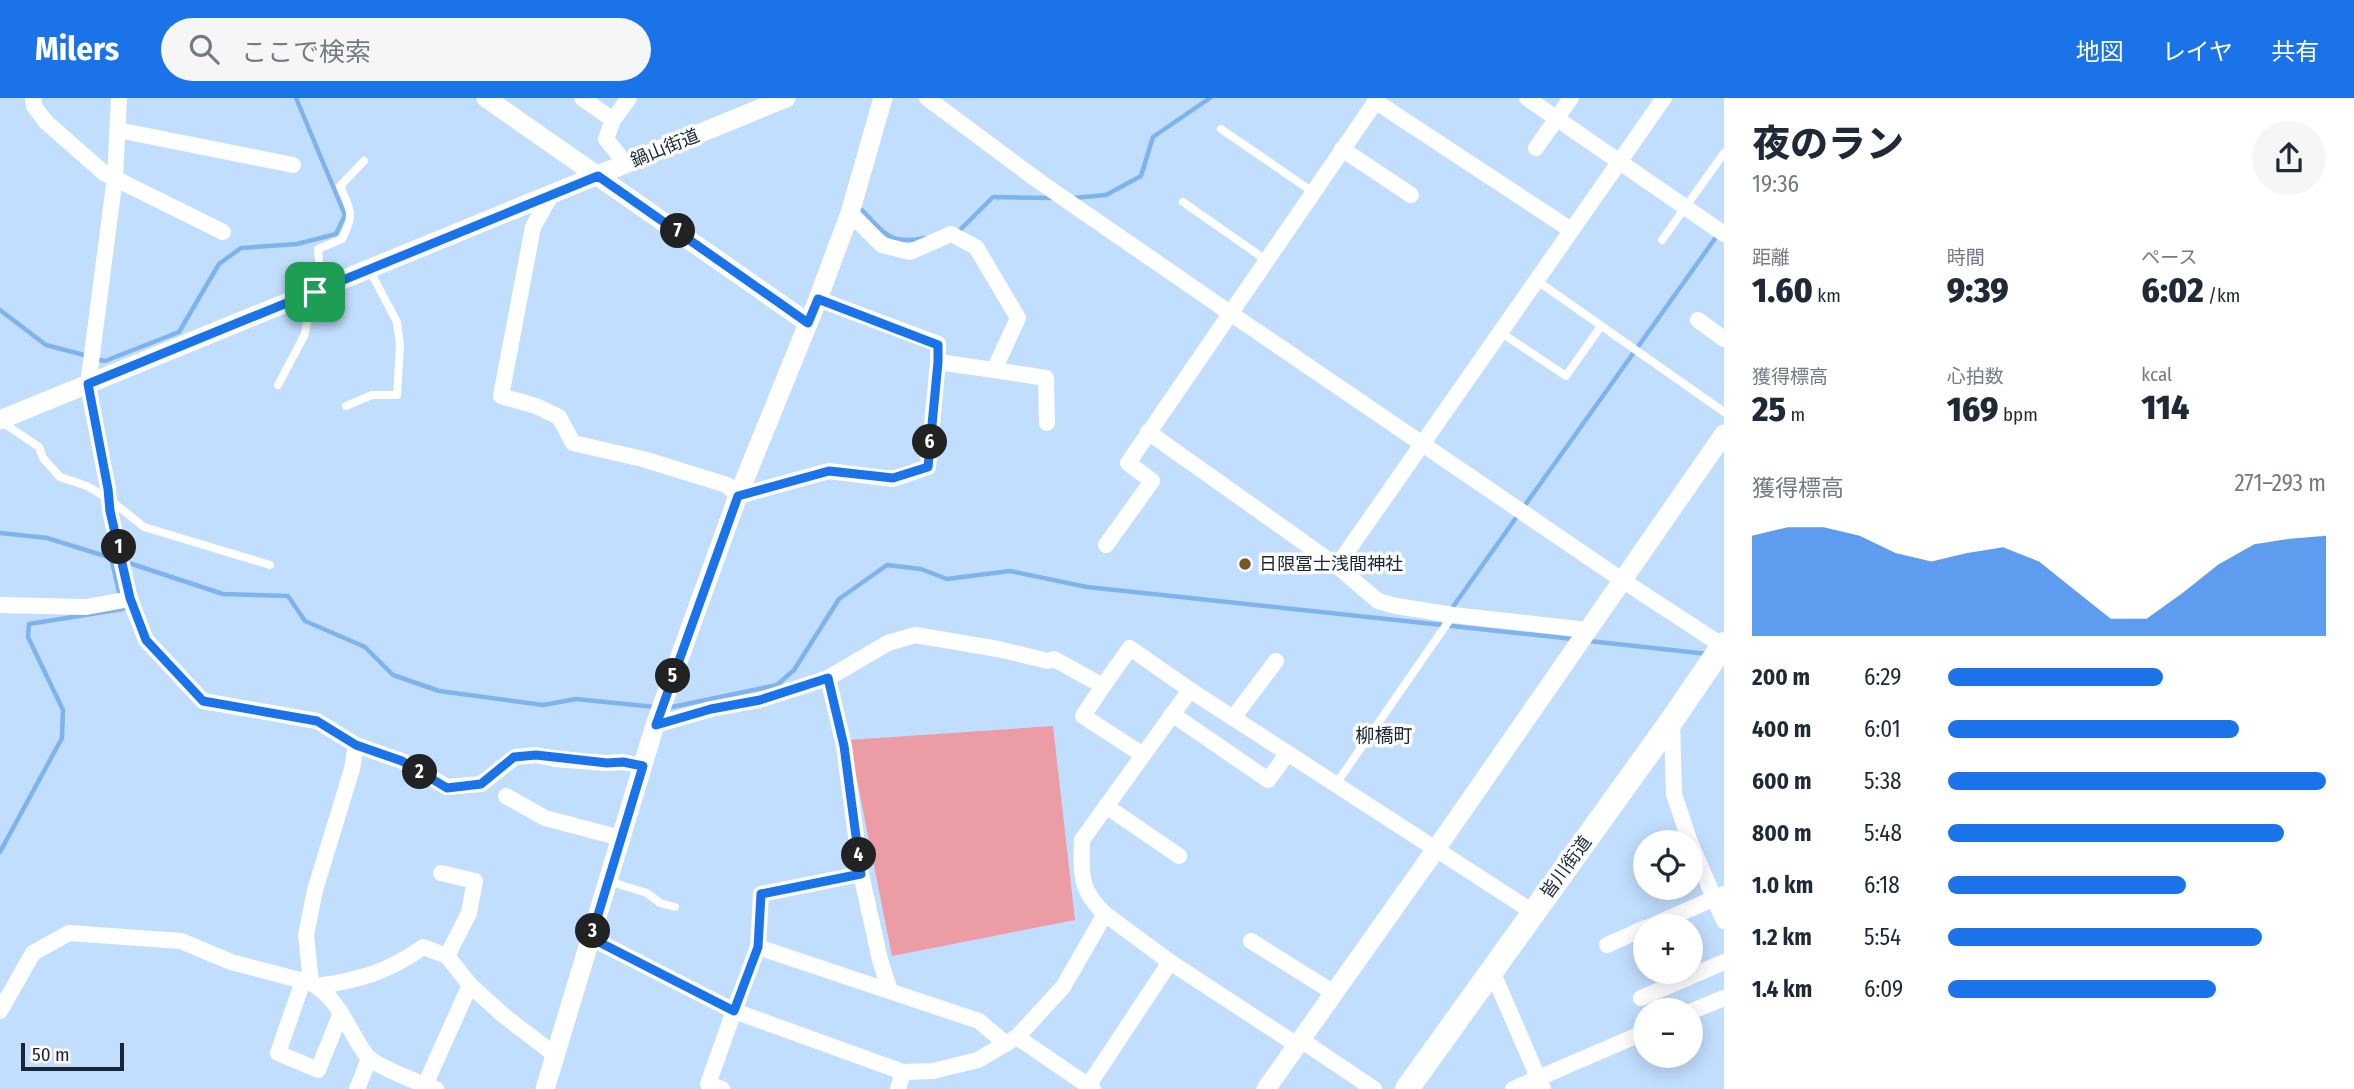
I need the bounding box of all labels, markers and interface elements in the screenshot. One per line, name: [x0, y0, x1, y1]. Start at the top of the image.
search box: [161, 18, 651, 81]
text: Milers: [35, 29, 119, 69]
icon: search: [185, 30, 223, 68]
text: ここで検索: [241, 37, 371, 68]
text: 地図: [2076, 38, 2124, 66]
text: レイヤ: [2162, 38, 2233, 66]
text: 共有: [2271, 38, 2319, 66]
text: 夜のラン: [1752, 121, 1904, 167]
button: share: [2252, 121, 2326, 195]
street label: 鍋山街道: [628, 124, 702, 172]
text: 19:36: [1752, 170, 1799, 198]
pin: 7: [660, 214, 696, 248]
text: 7: [673, 219, 682, 242]
text: 距離: [1752, 246, 1790, 269]
text: 時間: [1947, 246, 1985, 269]
text: ペース: [2141, 246, 2197, 269]
pin: [285, 262, 345, 322]
text: 1.60: [1752, 269, 1813, 311]
text: 9:39: [1947, 269, 2009, 311]
text: 6:02: [2141, 269, 2204, 311]
icon: arrive: [296, 273, 334, 311]
text: km: [1813, 284, 1841, 307]
text: /km: [2204, 284, 2240, 307]
text: kcal: [2141, 363, 2172, 386]
text: 獲得標高: [1752, 365, 1828, 388]
text: 心拍数: [1947, 365, 2004, 388]
text: 114: [2141, 386, 2189, 428]
text: 25: [1752, 388, 1786, 430]
text: 169: [1947, 388, 1999, 430]
text: m: [1786, 403, 1805, 426]
text: bpm: [1999, 403, 2038, 426]
pin: 6: [912, 424, 948, 460]
text: 6: [925, 430, 934, 453]
text: 271–293 m: [2234, 469, 2326, 497]
text: 獲得標高: [1752, 474, 1844, 502]
pin: 1: [102, 530, 136, 564]
text: 1: [114, 535, 123, 558]
place label: 日限冨士浅間神社: [1259, 553, 1403, 575]
marker: 日限冨士浅間神社: [1237, 556, 1253, 572]
pin: 5: [656, 658, 690, 694]
text: 200 m: [1752, 663, 1810, 691]
text: 6:29: [1864, 663, 1901, 691]
text: 5: [668, 664, 677, 687]
text: 400 m: [1752, 715, 1811, 743]
text: 6:01: [1864, 715, 1901, 743]
district label: 柳橋町: [1355, 724, 1413, 747]
pin: 2: [402, 754, 438, 790]
text: 2: [415, 760, 424, 783]
text: 600 m: [1752, 767, 1811, 795]
text: 5:38: [1864, 767, 1902, 795]
text: 800 m: [1752, 819, 1812, 847]
text: 5:48: [1864, 819, 1902, 847]
map controls: [1633, 830, 1703, 1068]
button: locate: [1633, 830, 1703, 900]
street label: 皆川街道: [1536, 831, 1596, 903]
pin: 4: [842, 838, 876, 872]
text: 4: [854, 843, 863, 866]
text: 1.0 km: [1752, 871, 1813, 899]
text: 6:18: [1864, 871, 1900, 899]
pin: 3: [576, 914, 610, 948]
button: +: [1633, 914, 1703, 984]
text: 3: [588, 919, 597, 942]
text: 1.2 km: [1752, 923, 1812, 951]
text: 5:54: [1864, 923, 1901, 951]
text: 1.4 km: [1752, 975, 1812, 1003]
text: 6:09: [1864, 975, 1903, 1003]
button: −: [1633, 998, 1703, 1068]
scale bar: [21, 1040, 124, 1072]
text: 50 m: [32, 1043, 70, 1066]

